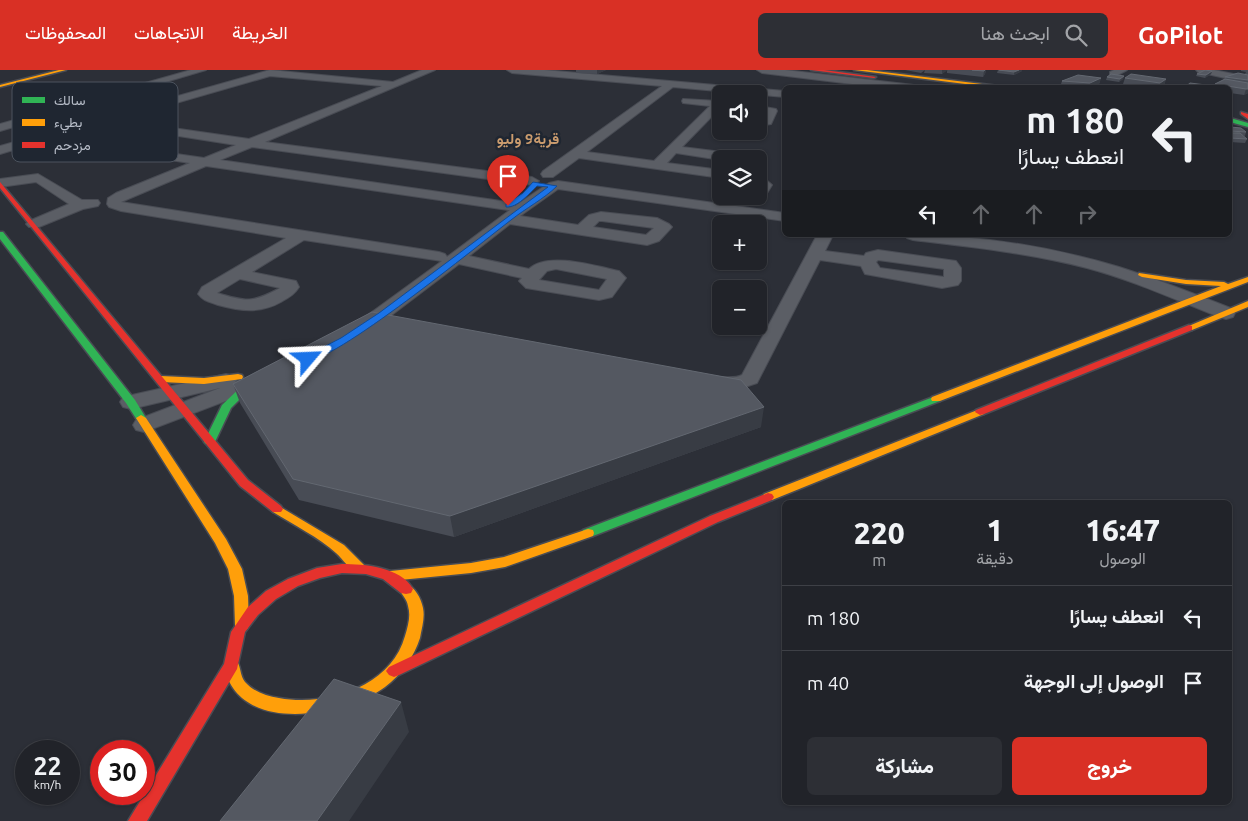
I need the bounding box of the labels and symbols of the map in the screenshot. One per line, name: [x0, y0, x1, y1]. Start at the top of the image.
legend: [12, 82, 178, 162]
text: سالك: [54, 92, 85, 108]
text: بطيء: [54, 114, 82, 134]
district label: قرية9 وليو: [497, 130, 559, 148]
text: مزدحم: [54, 137, 91, 154]
pin: [487, 155, 529, 206]
position arrow: [281, 332, 333, 384]
speed limit sign: 30: [90, 740, 155, 805]

